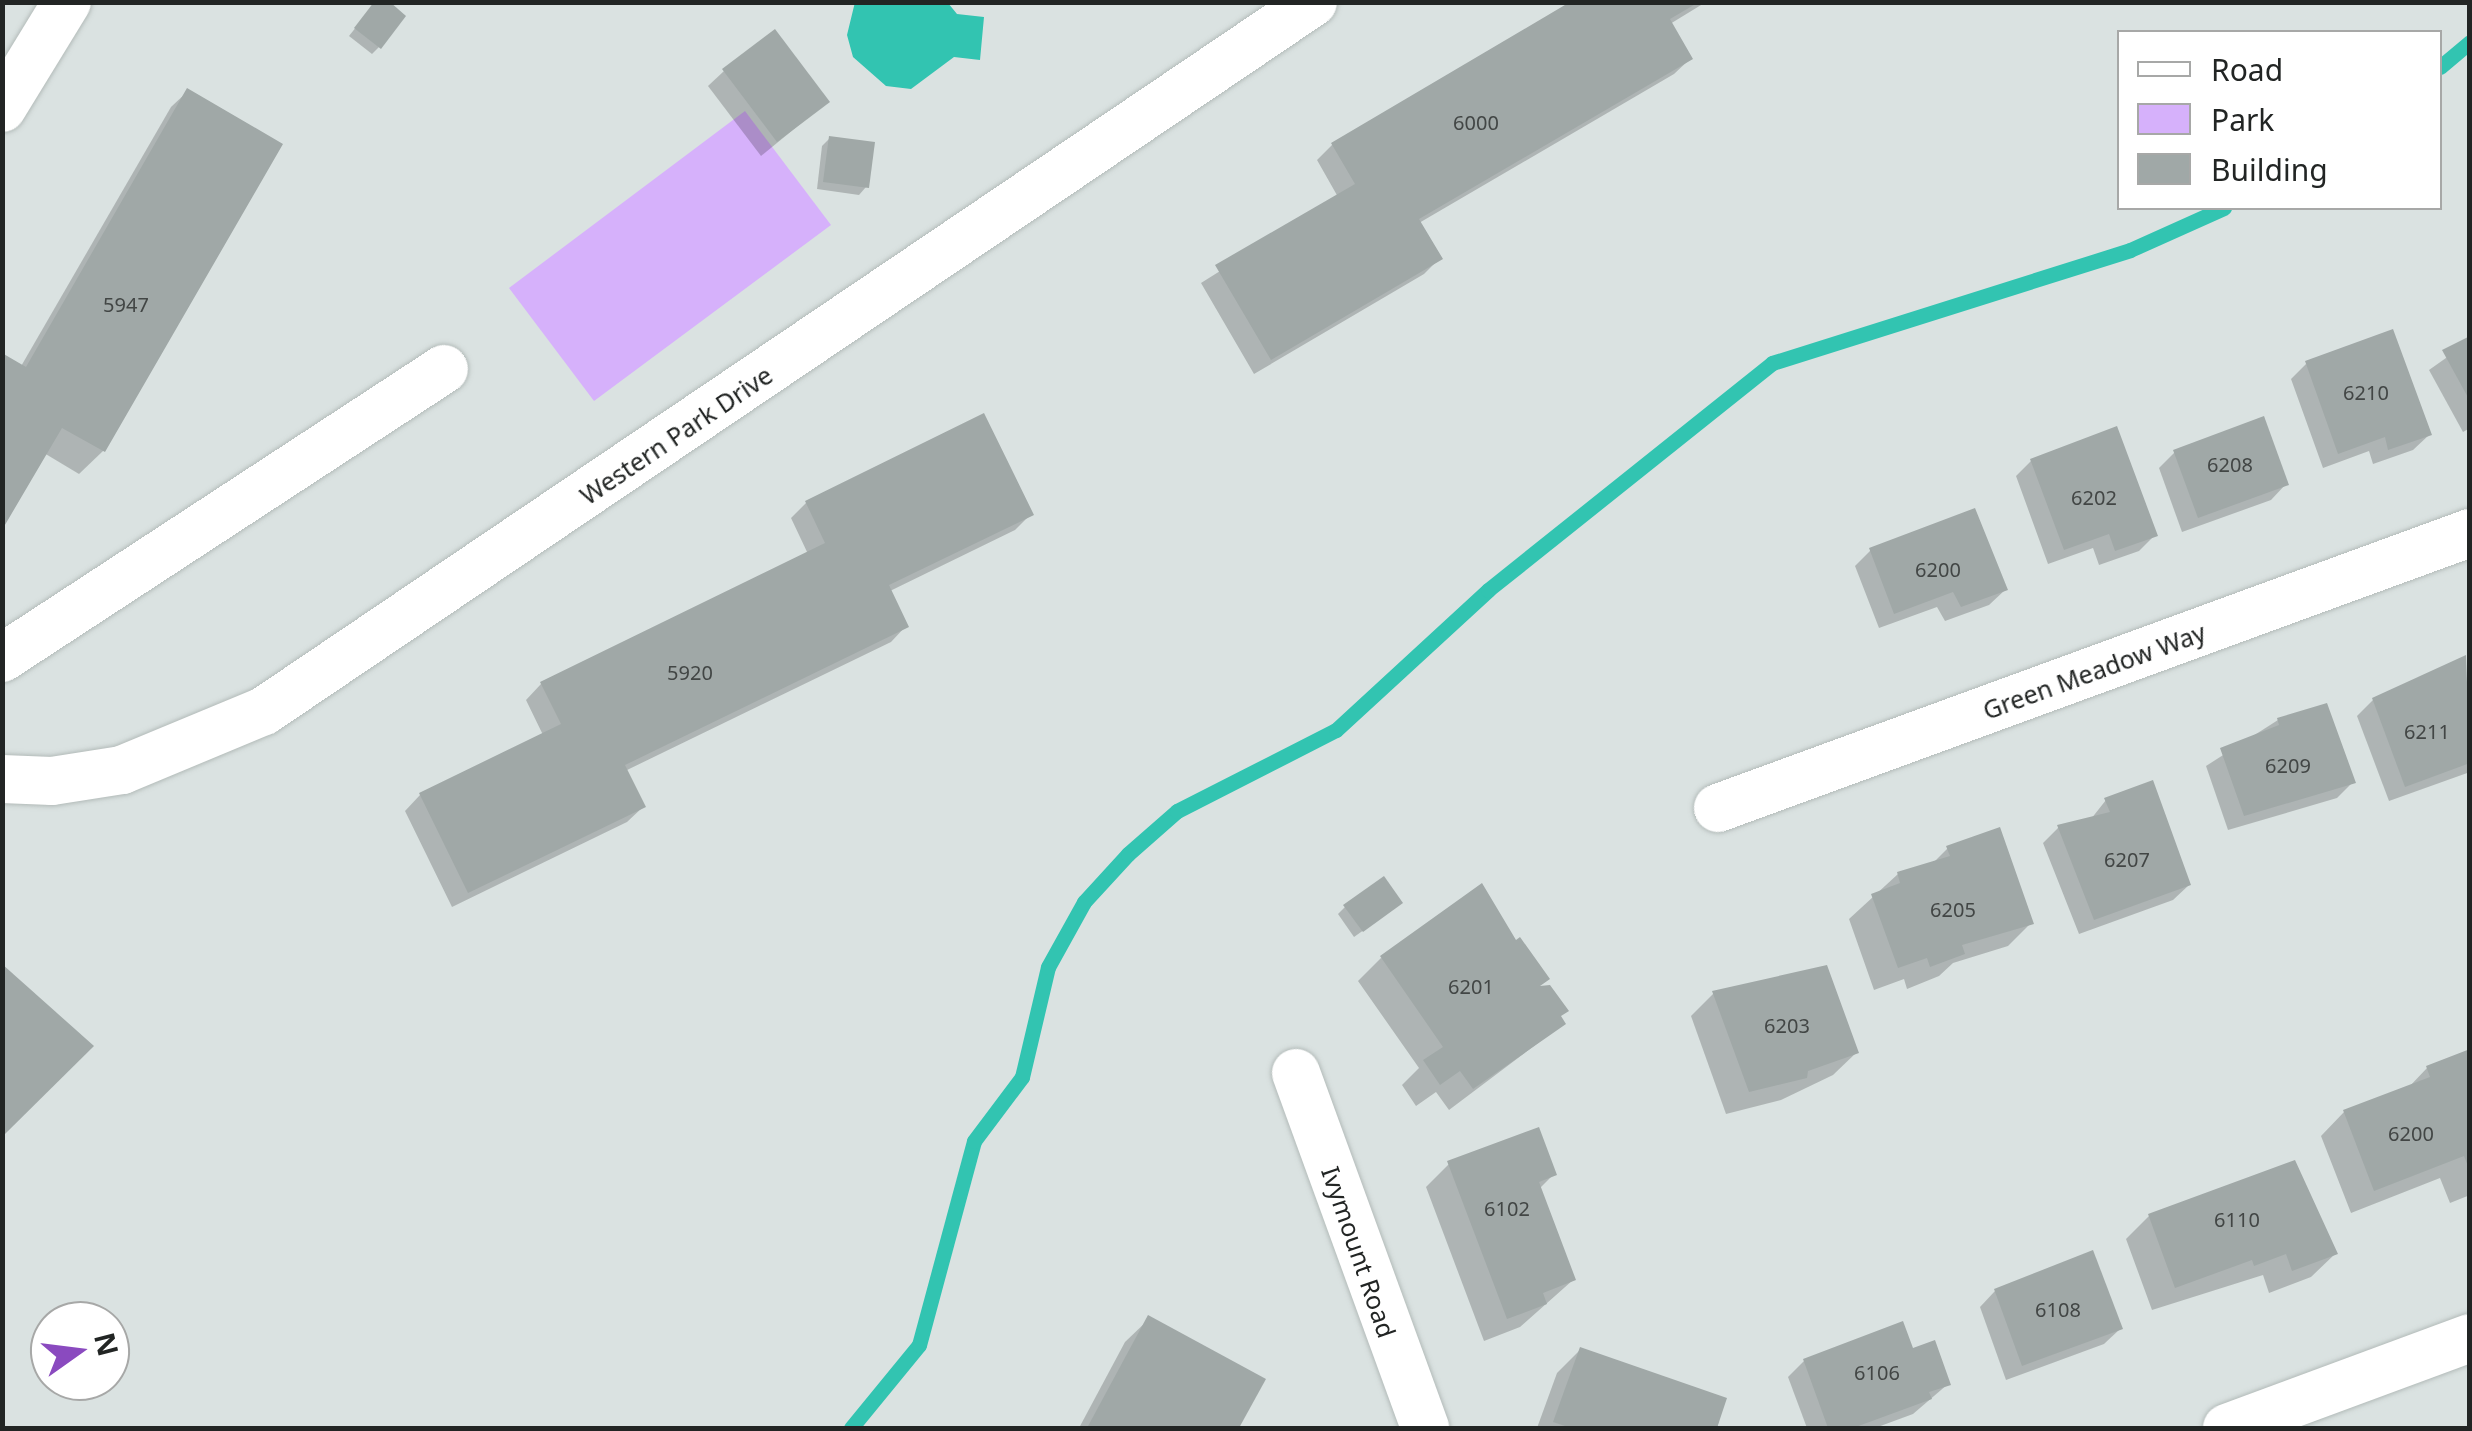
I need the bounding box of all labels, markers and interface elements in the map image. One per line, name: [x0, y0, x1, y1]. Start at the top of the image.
legend: [2117, 30, 2442, 210]
text: Road: [2211, 49, 2283, 90]
text: Park: [2211, 99, 2274, 140]
house number: 6000: [1453, 110, 1499, 134]
text: Building: [2211, 149, 2328, 190]
house number: 5947: [103, 292, 149, 316]
street label: Western Park Drive: [574, 360, 778, 510]
house number: 6210: [2343, 380, 2389, 404]
house number: 6208: [2207, 452, 2253, 476]
house number: 6202: [2071, 485, 2117, 509]
house number: 6200: [1915, 557, 1961, 581]
street label: Green Meadow Way: [1979, 617, 2209, 725]
house number: 5920: [667, 660, 713, 684]
house number: 6211: [2404, 719, 2450, 743]
house number: 6209: [2265, 753, 2311, 777]
house number: 6207: [2104, 847, 2150, 871]
house number: 6205: [1930, 897, 1976, 921]
house number: 6201: [1448, 974, 1494, 998]
house number: 6203: [1764, 1013, 1810, 1037]
house number: 6200: [2388, 1121, 2434, 1145]
street label: Ivymount Road: [1316, 1163, 1402, 1341]
house number: 6102: [1484, 1196, 1530, 1220]
house number: 6110: [2214, 1207, 2260, 1231]
house number: 6108: [2035, 1297, 2081, 1321]
north arrow: [30, 1301, 130, 1401]
text: N: [86, 1329, 128, 1360]
house number: 6106: [1854, 1360, 1900, 1384]

